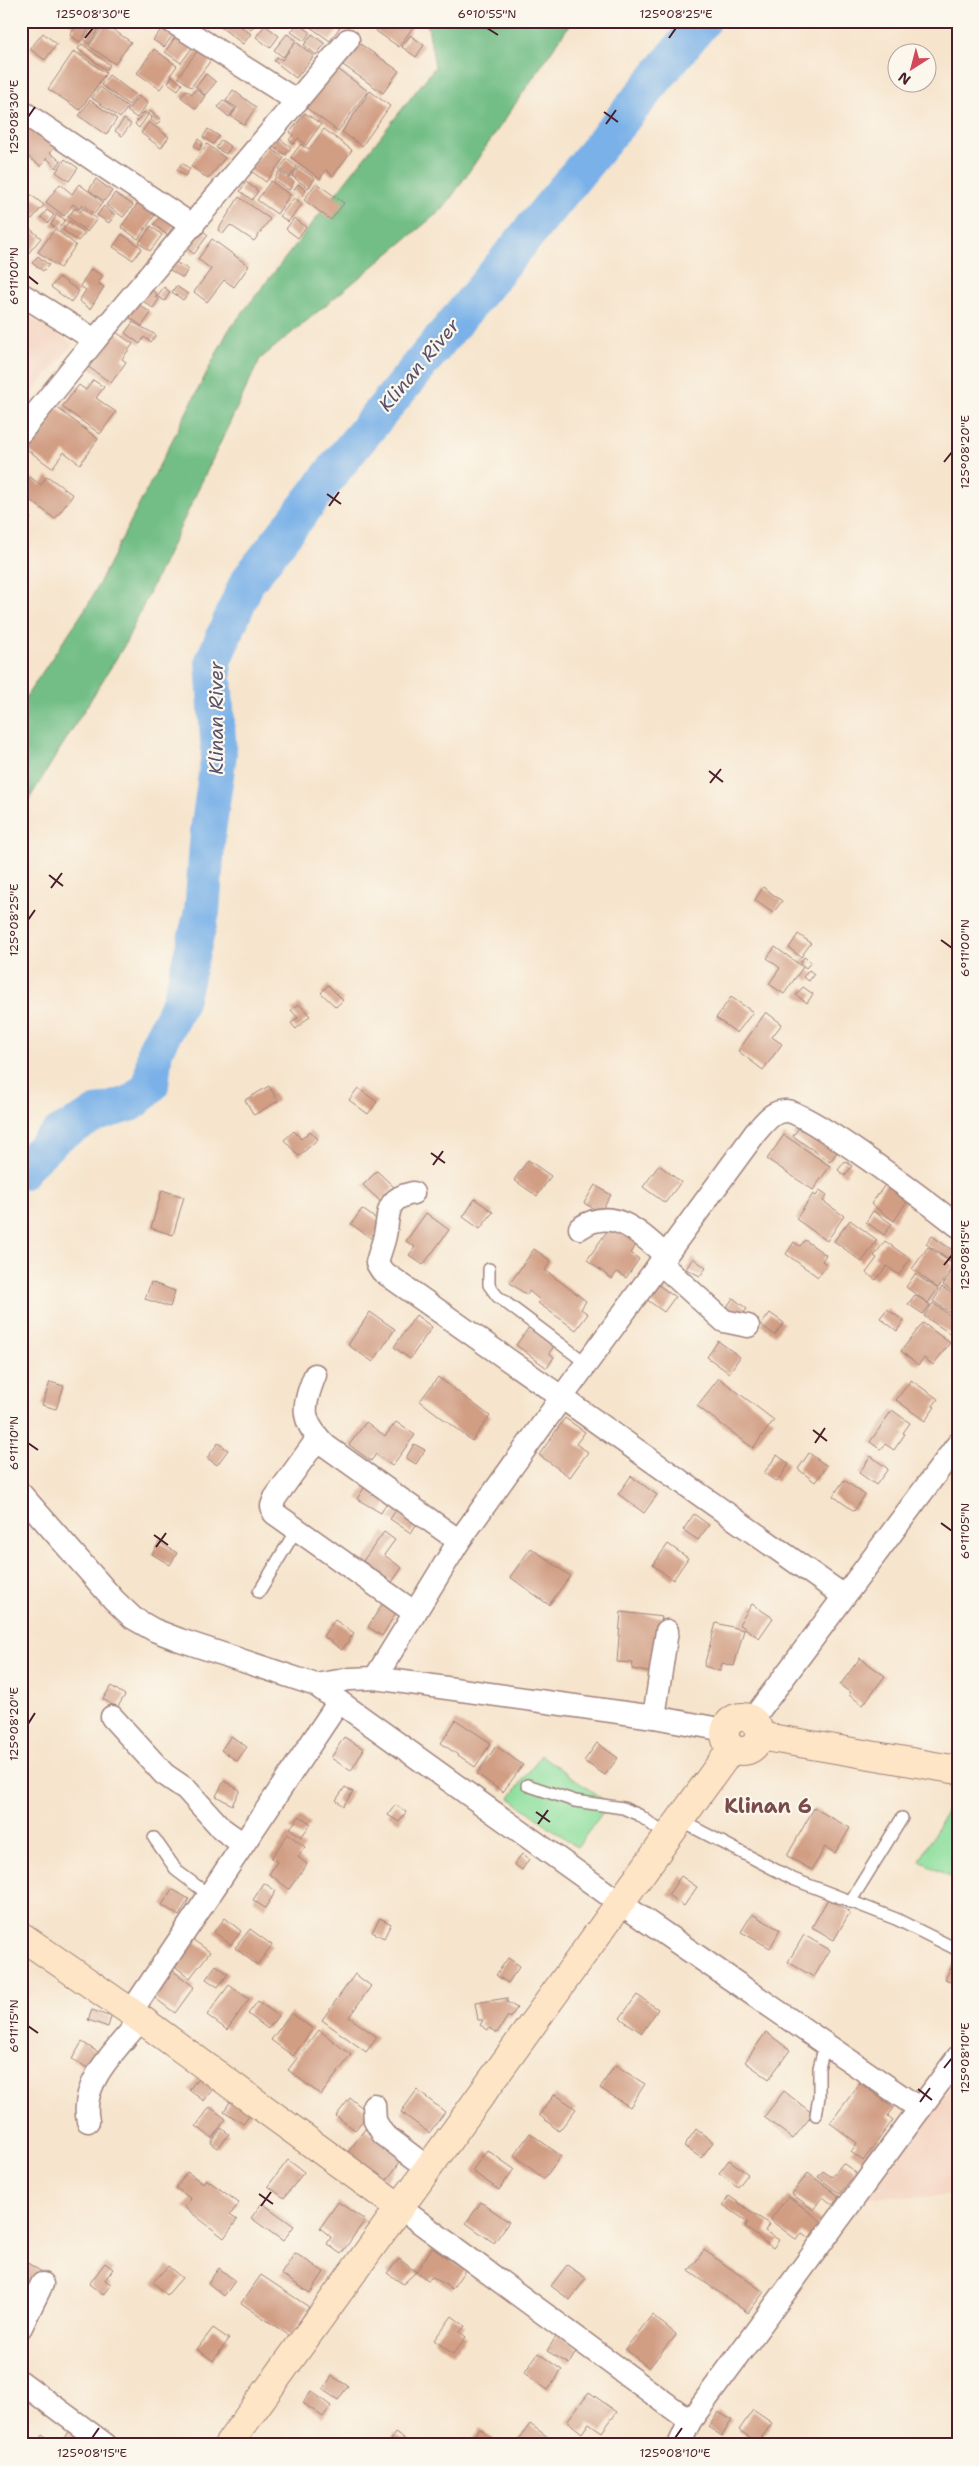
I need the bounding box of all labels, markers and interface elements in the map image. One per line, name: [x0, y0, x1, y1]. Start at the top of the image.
text: 125°08'30"E: [56, 6, 130, 22]
text: 6°10'55"N: [457, 6, 517, 22]
text: 125°08'25"E: [639, 6, 713, 22]
north arrow: [886, 42, 936, 92]
text: N: [895, 68, 914, 89]
text: 125°08'30"E: [6, 80, 22, 154]
text: 6°11'00"N: [6, 247, 22, 305]
water label: Klinan River: [373, 313, 466, 417]
text: 125°08'20"E: [957, 415, 973, 489]
water label: Klinan River: [204, 660, 229, 775]
text: 125°08'25"E: [6, 883, 22, 957]
text: 6°11'00"N: [957, 919, 973, 977]
text: 125°08'15"E: [957, 1220, 973, 1290]
text: 6°11'10"N: [6, 1416, 22, 1470]
text: 6°11'05"N: [957, 1503, 973, 1559]
text: 125°08'20"E: [6, 1687, 22, 1761]
district label: Klinan 6: [724, 1793, 812, 1819]
text: 6°11'15"N: [6, 1999, 22, 2053]
text: 125°08'10"E: [957, 2022, 973, 2094]
text: 125°08'15"E: [57, 2445, 127, 2461]
text: 125°08'10"E: [639, 2445, 711, 2461]

